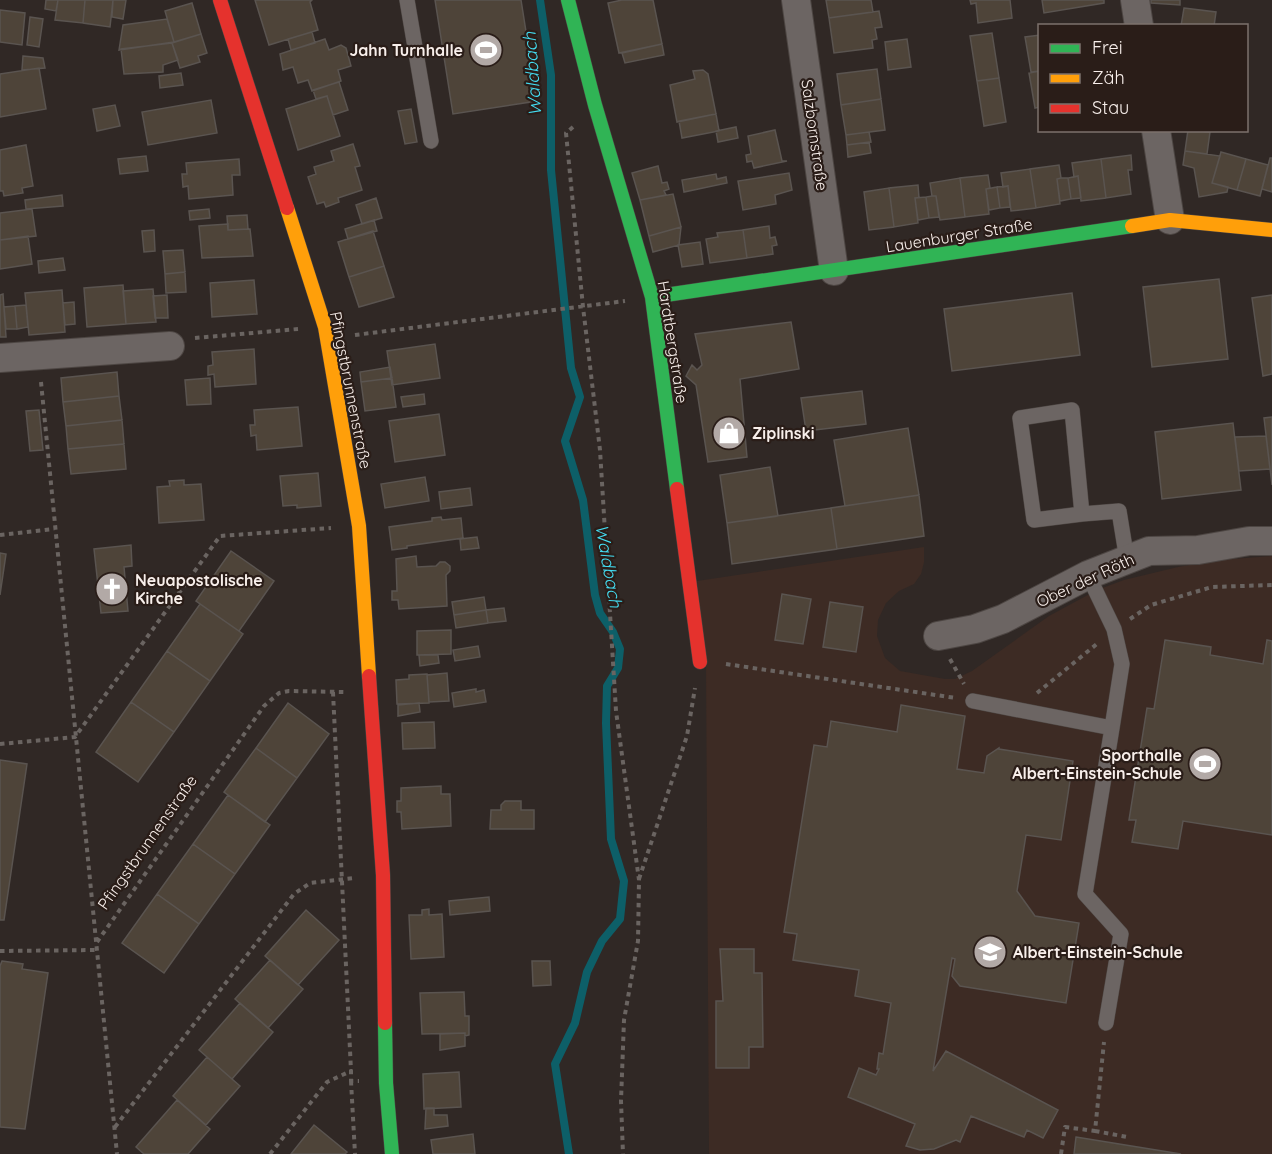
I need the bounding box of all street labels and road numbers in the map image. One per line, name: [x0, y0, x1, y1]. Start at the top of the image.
street label: Salzbornstraße: [797, 78, 833, 192]
street label: Lauenburger Straße: [884, 214, 1034, 256]
street label: Hardtbergstraße: [653, 279, 693, 405]
street label: Pfingstbrunnenstraße: [326, 310, 376, 470]
street label: Ober der Röth: [1033, 549, 1137, 611]
street label: Pfingstbrunnenstraße: [93, 771, 201, 913]

